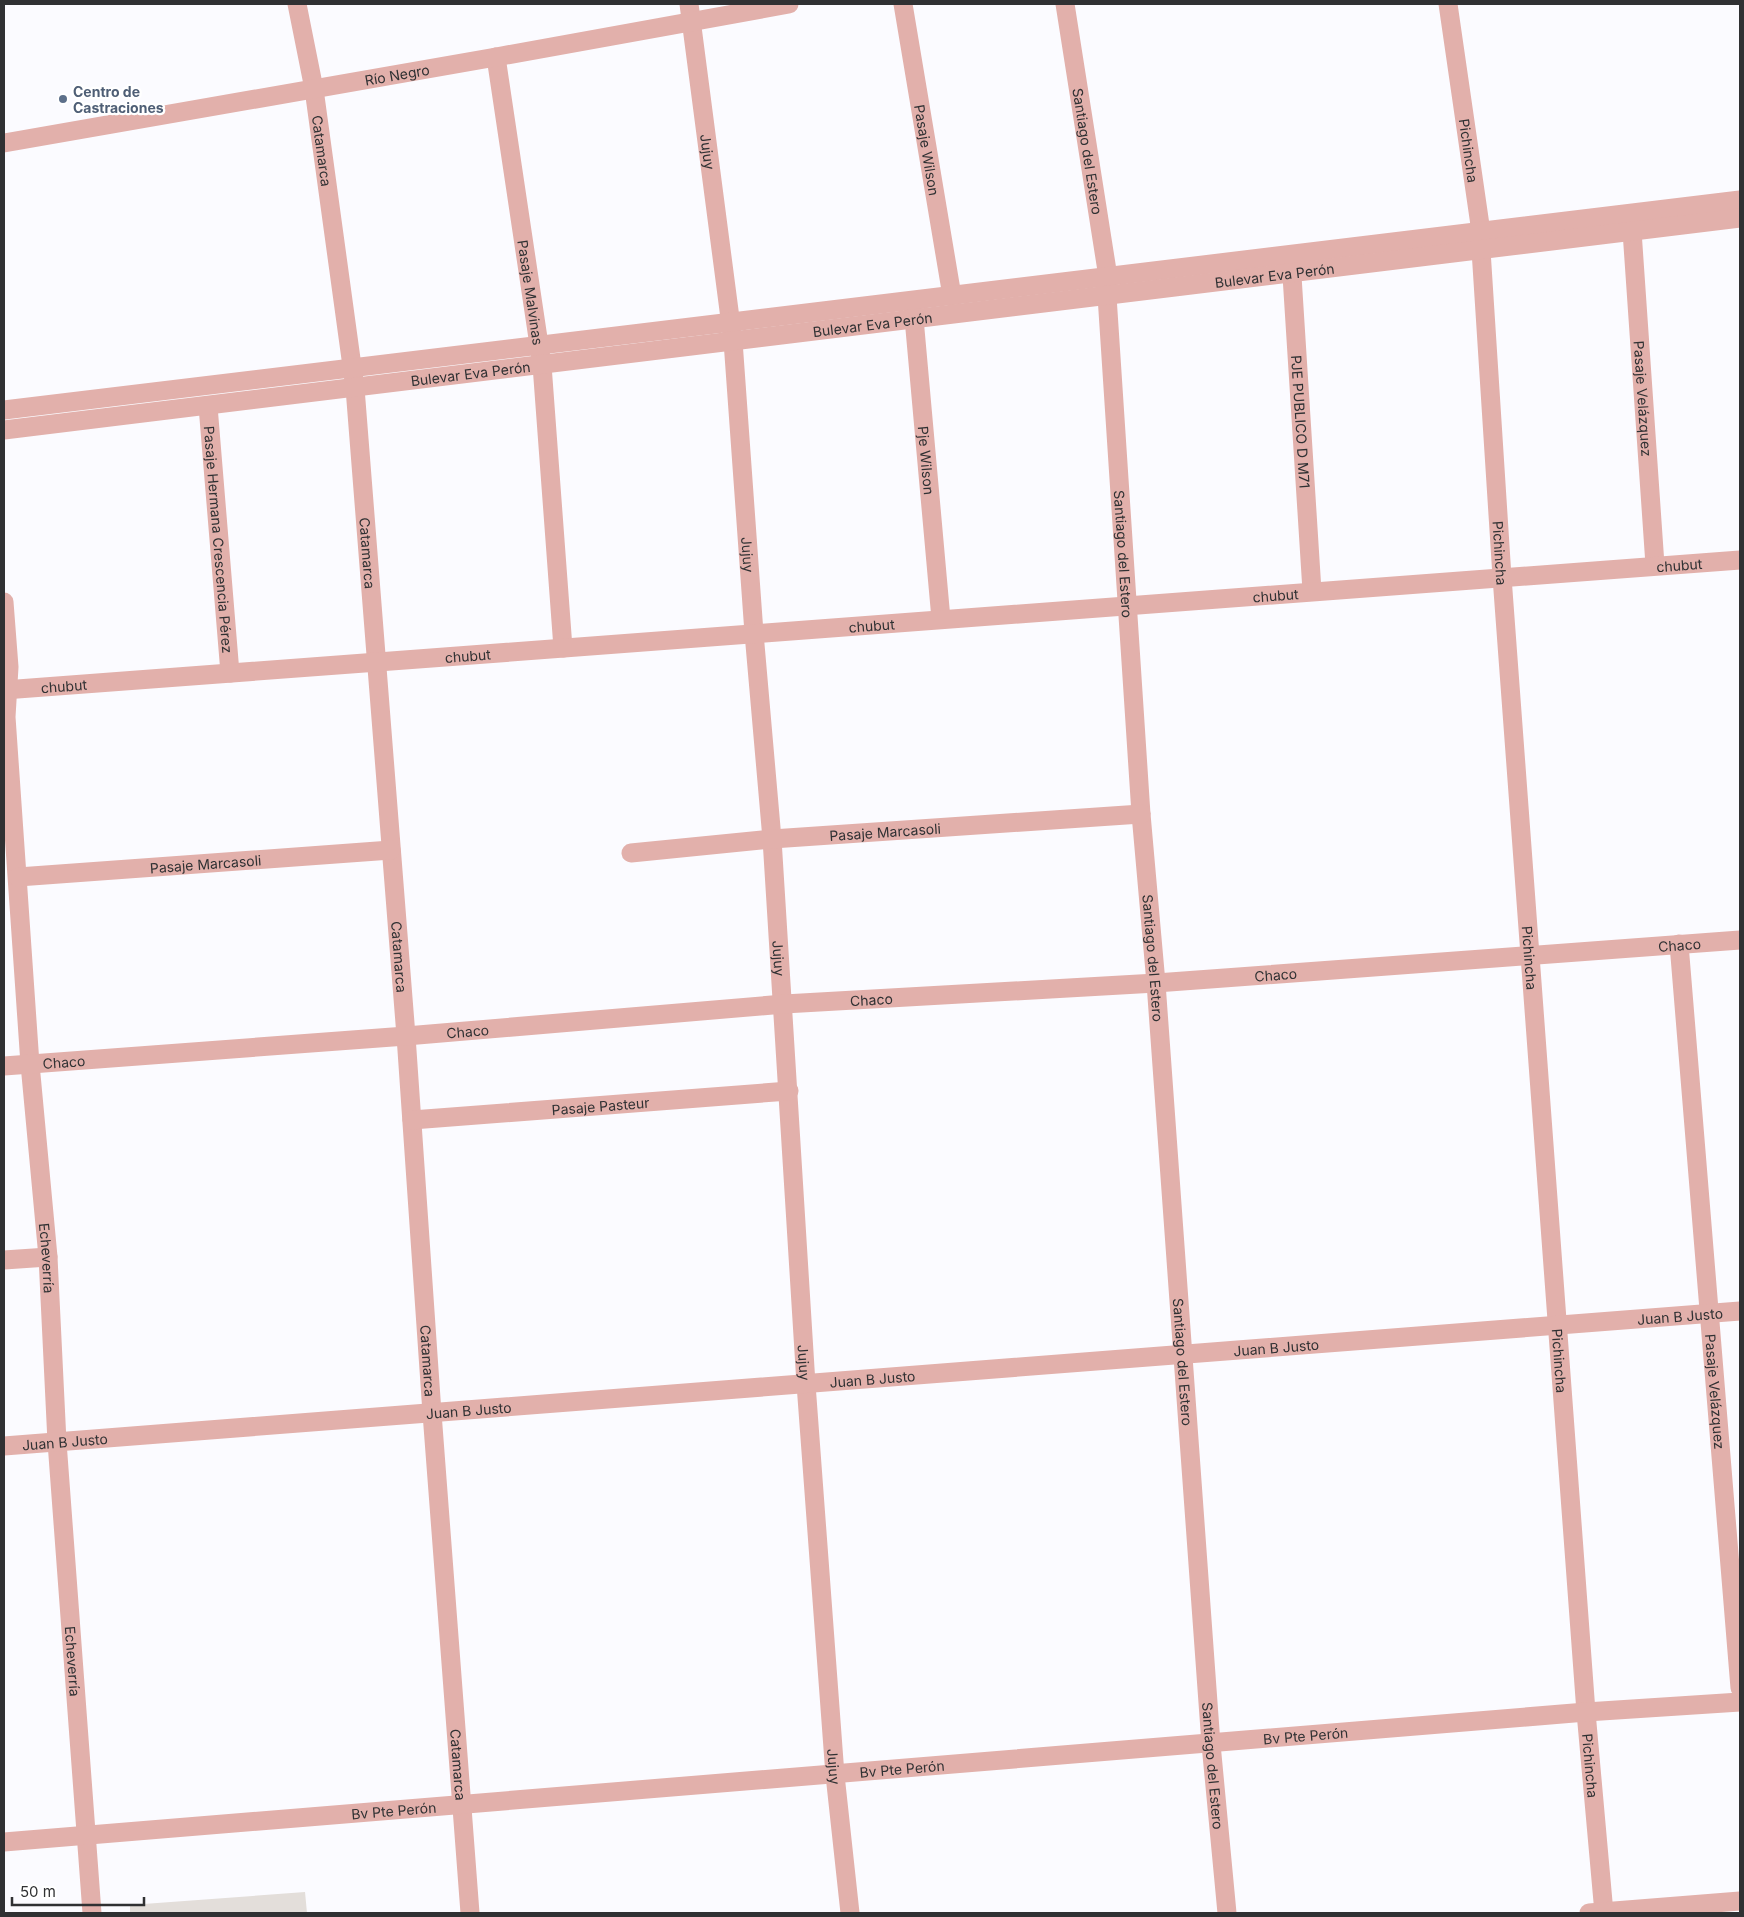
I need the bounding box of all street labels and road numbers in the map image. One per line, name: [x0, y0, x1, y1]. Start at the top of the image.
street label: Río Negro: [363, 60, 431, 88]
street label: Santiago del Estero: [1070, 87, 1107, 216]
street label: Pasaje Wilson: [911, 103, 944, 197]
street label: Catamarca: [309, 114, 336, 187]
street label: Pichincha: [1456, 117, 1482, 184]
street label: Jujuy: [698, 133, 719, 171]
street label: Pasaje Malvinas: [515, 239, 547, 346]
street label: Bulevar Eva Perón: [1214, 259, 1335, 291]
street label: Bulevar Eva Perón: [812, 308, 933, 340]
street label: Pasaje Velázquez: [1631, 340, 1656, 457]
street label: PJE PUBLICO D M71: [1289, 355, 1314, 489]
street label: Bulevar Eva Perón: [410, 357, 531, 389]
street label: Pasaje Hermana Crescencia Pérez: [201, 425, 237, 654]
street label: Pje Wilson: [915, 425, 938, 496]
street label: Santiago del Estero: [1111, 490, 1137, 618]
street label: Catamarca: [357, 517, 379, 589]
street label: Pichincha: [1490, 520, 1511, 586]
street label: Jujuy: [739, 536, 758, 573]
street label: chubut: [1656, 554, 1703, 575]
street label: chubut: [1252, 585, 1299, 605]
street label: chubut: [848, 615, 896, 635]
street label: chubut: [444, 645, 492, 665]
street label: chubut: [40, 675, 88, 696]
street label: Pasaje Marcasoli: [829, 819, 941, 844]
street label: Pasaje Marcasoli: [149, 851, 262, 876]
street label: Santiago del Estero: [1140, 893, 1167, 1022]
street label: Catamarca: [388, 920, 411, 993]
street label: Pichincha: [1519, 925, 1541, 991]
street label: Chaco: [1658, 934, 1701, 955]
street label: Jujuy: [770, 940, 789, 977]
street label: Chaco: [1254, 964, 1298, 984]
street label: Chaco: [850, 989, 893, 1009]
street label: Chaco: [446, 1021, 490, 1041]
street label: Chaco: [42, 1051, 86, 1072]
street label: Pasaje Pasteur: [551, 1093, 650, 1118]
street label: Echeverría: [36, 1222, 58, 1294]
street label: Santiago del Estero: [1170, 1297, 1196, 1426]
street label: Juan B Justo: [1636, 1304, 1723, 1327]
street label: Catamarca: [417, 1324, 439, 1397]
street label: Pichincha: [1549, 1328, 1571, 1394]
street label: Pasaje Velázquez: [1702, 1333, 1729, 1450]
street label: Juan B Justo: [1233, 1335, 1320, 1359]
street label: Jujuy: [795, 1344, 814, 1381]
street label: Juan B Justo: [829, 1367, 916, 1390]
street label: Juan B Justo: [425, 1398, 512, 1422]
street label: Juan B Justo: [21, 1429, 108, 1453]
street label: Echeverría: [62, 1625, 84, 1697]
street label: Santiago del Estero: [1199, 1701, 1228, 1830]
street label: Bv Pte Perón: [1262, 1723, 1349, 1747]
street label: Catamarca: [448, 1728, 470, 1801]
street label: Pichincha: [1579, 1733, 1602, 1798]
street label: Jujuy: [825, 1748, 844, 1785]
street label: Bv Pte Perón: [859, 1756, 945, 1780]
street label: Bv Pte Perón: [350, 1798, 437, 1822]

